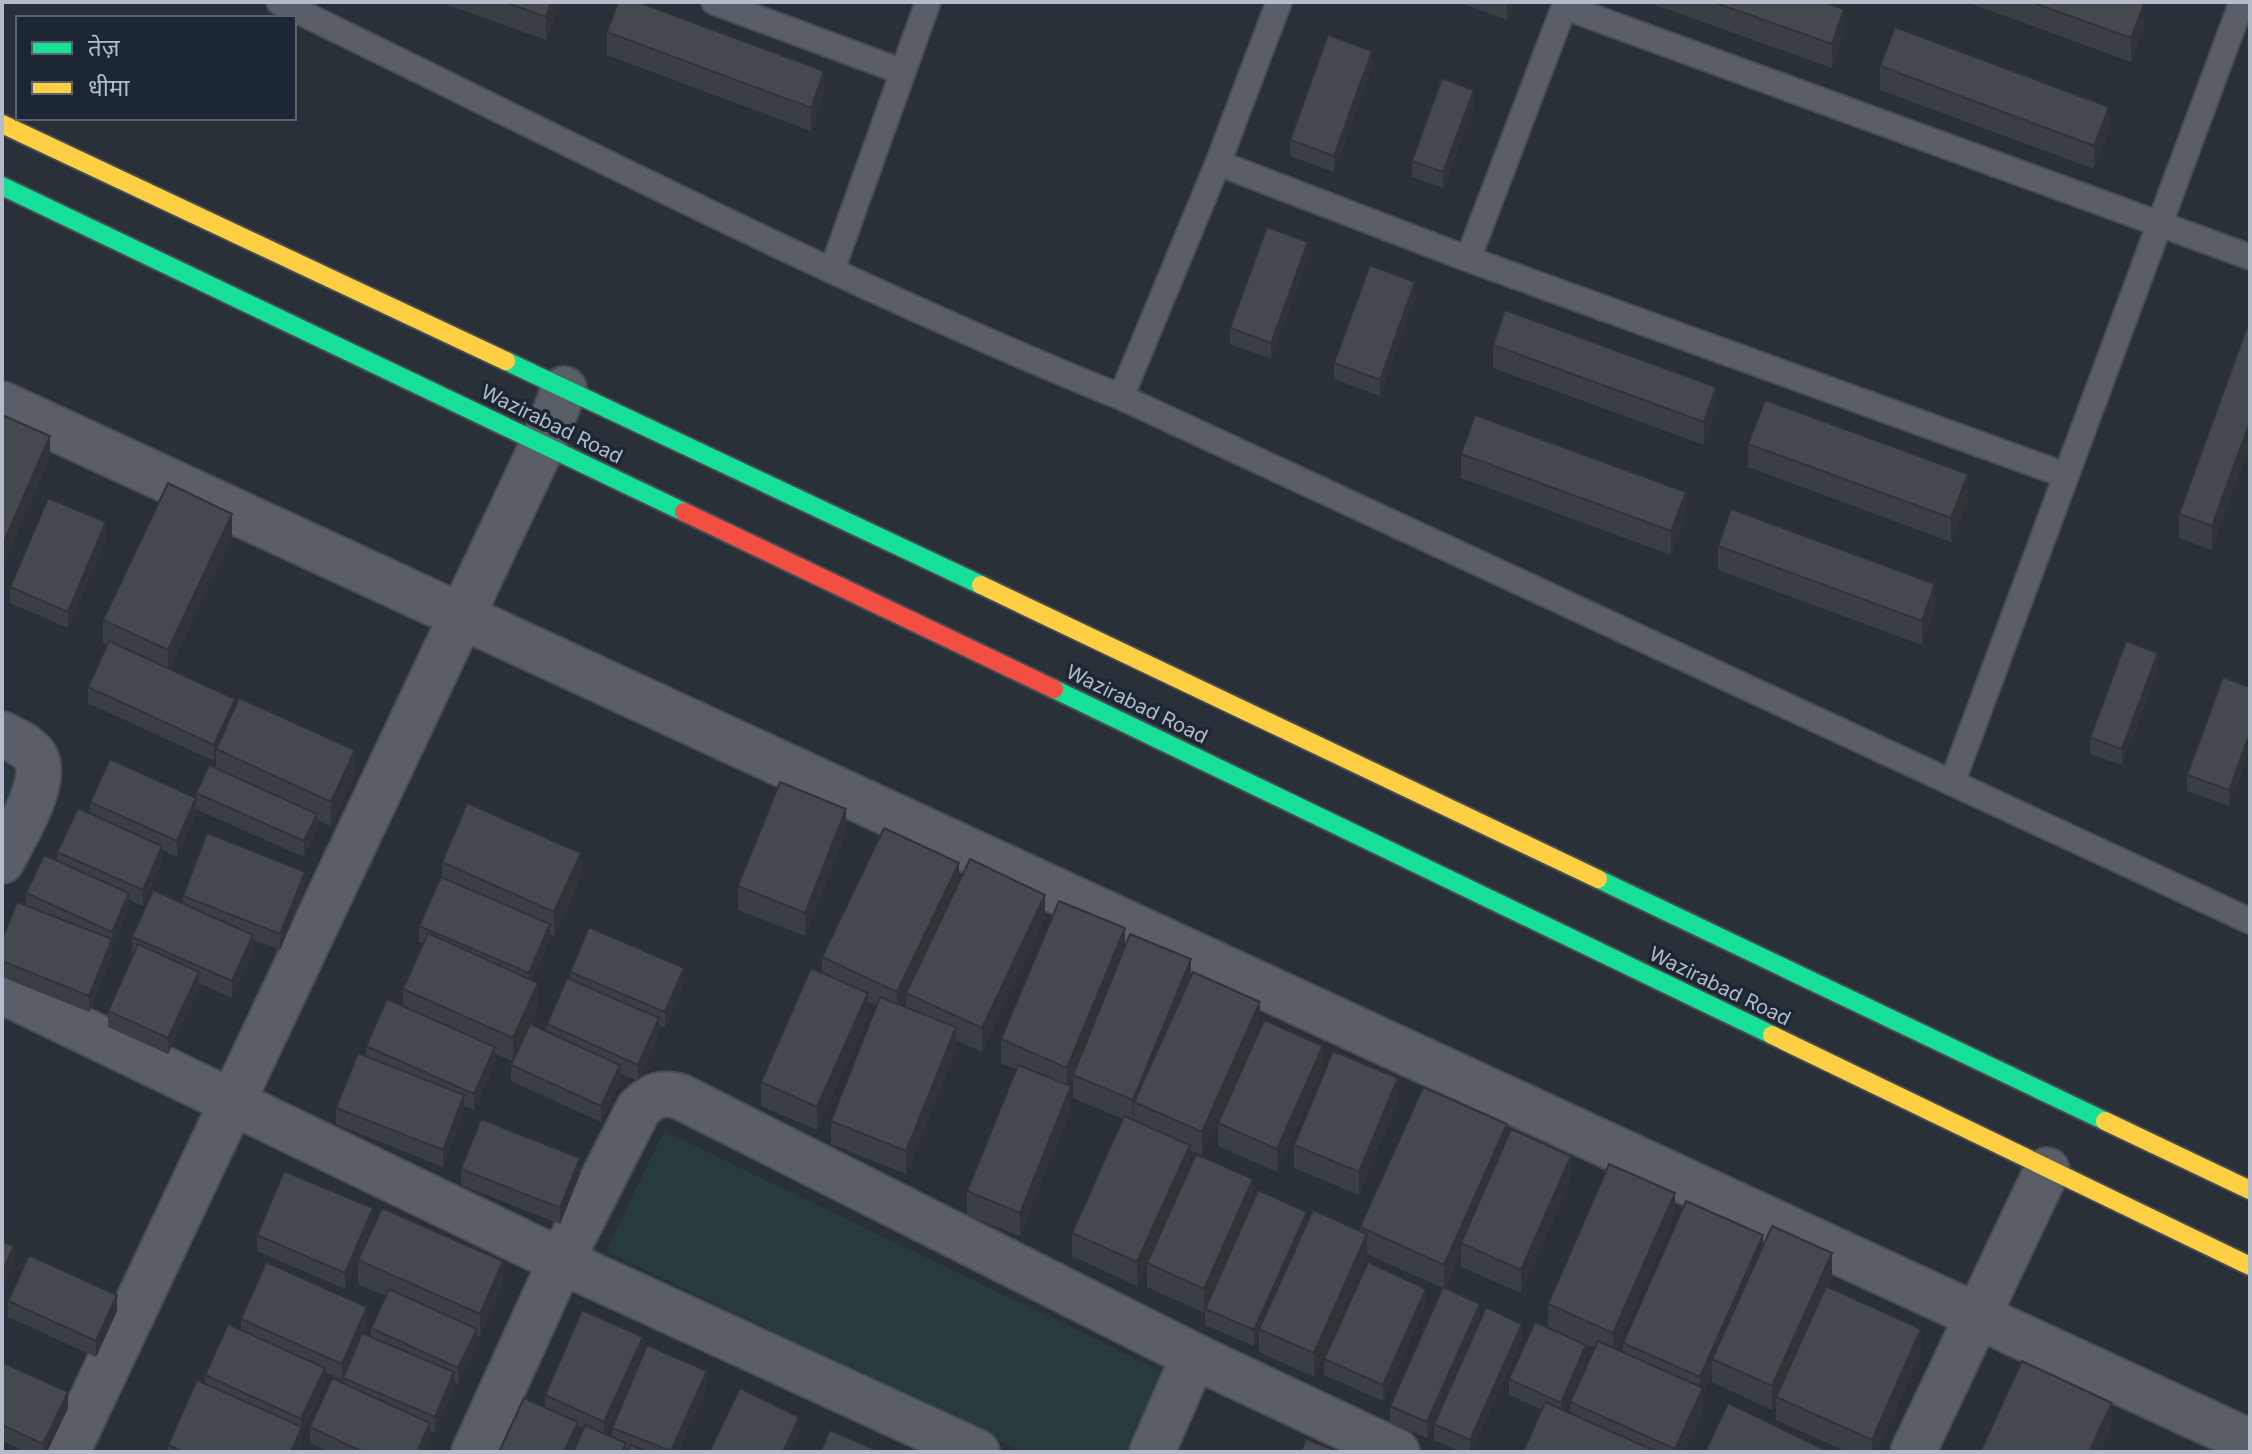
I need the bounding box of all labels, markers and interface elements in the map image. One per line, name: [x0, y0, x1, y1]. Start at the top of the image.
legend: [16, 16, 296, 120]
text: तेज़: [88, 33, 121, 62]
text: धीमा: [88, 73, 130, 102]
street label: Wazirabad Road: [477, 379, 627, 469]
street label: Wazirabad Road: [1062, 659, 1212, 749]
street label: Wazirabad Road: [1645, 941, 1795, 1031]

